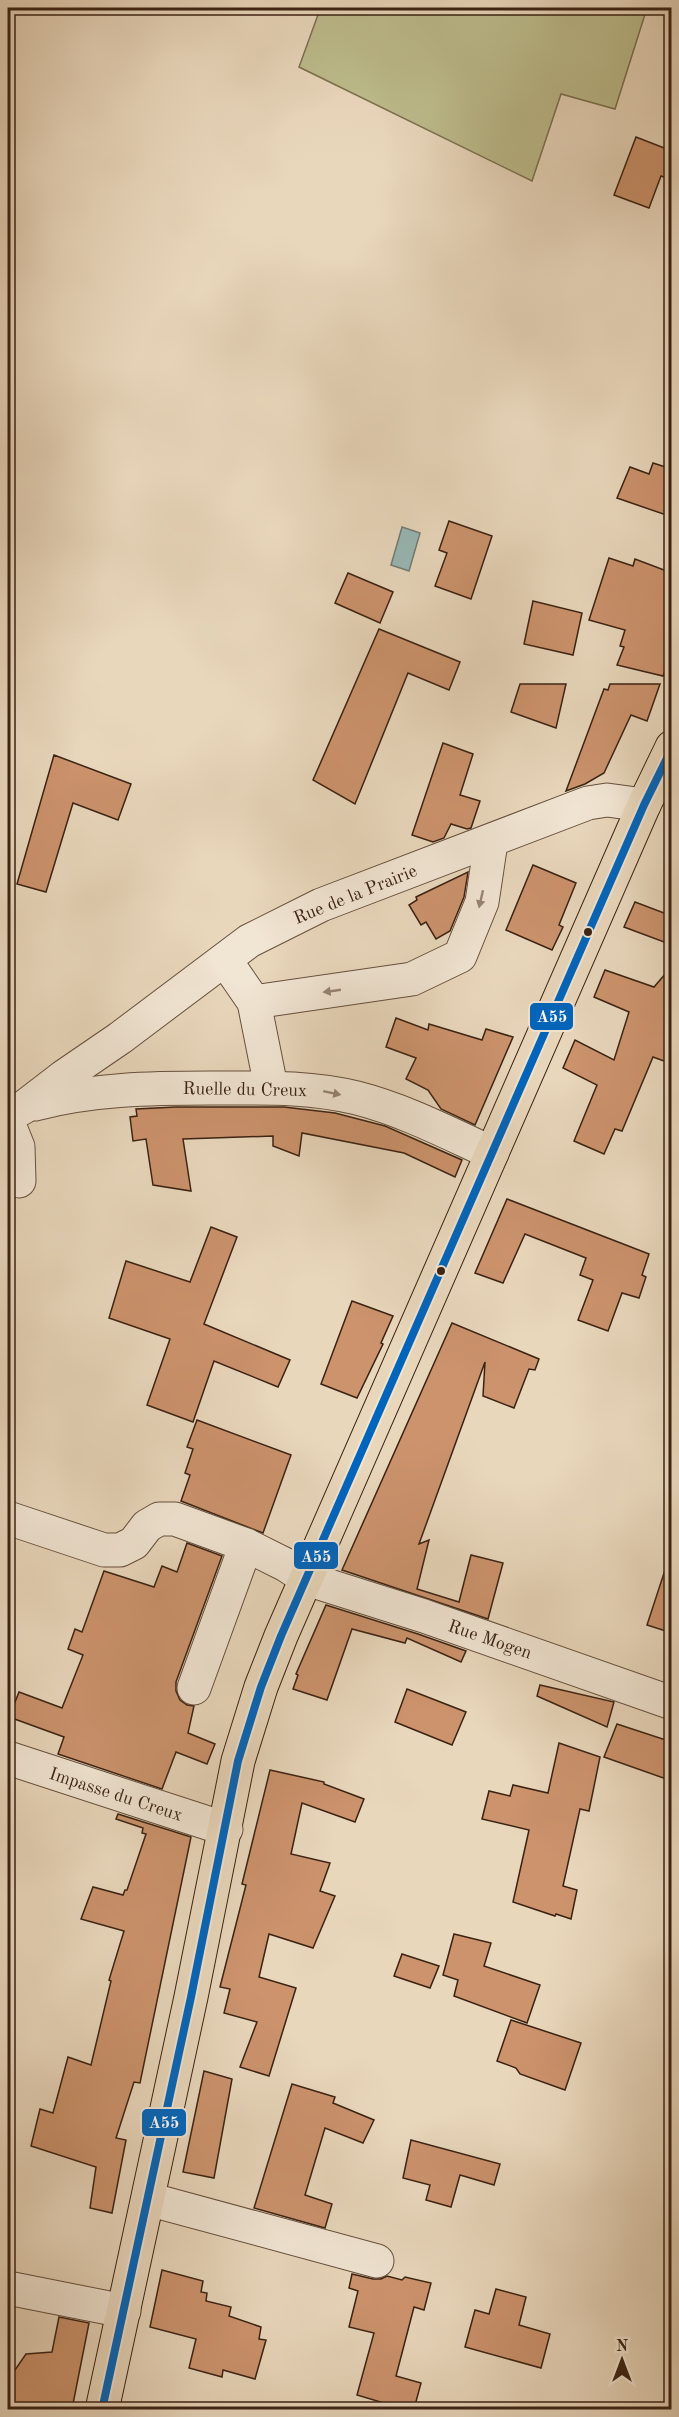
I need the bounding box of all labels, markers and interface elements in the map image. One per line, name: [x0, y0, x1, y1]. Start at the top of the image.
street label: Rue de la Prairie: [291, 862, 420, 928]
one-way arrow: [476, 890, 486, 908]
unlabelled marker: [582, 926, 594, 938]
one-way arrow: [323, 986, 342, 995]
line badge: A55: [529, 1002, 574, 1031]
text: A55: [537, 1010, 567, 1026]
street label: Ruelle du Creux: [183, 1080, 307, 1100]
one-way arrow: [323, 1089, 342, 1098]
unlabelled marker: [435, 1265, 447, 1277]
line badge: A55: [293, 1541, 339, 1570]
text: A55: [301, 1550, 331, 1566]
street label: Rue Mogen: [445, 1617, 534, 1663]
street label: Impasse du Creux: [47, 1765, 185, 1825]
line badge: A55: [141, 2108, 187, 2137]
text: A55: [149, 2116, 179, 2132]
north arrow: [592, 2330, 652, 2390]
text: N: [616, 2339, 629, 2355]

